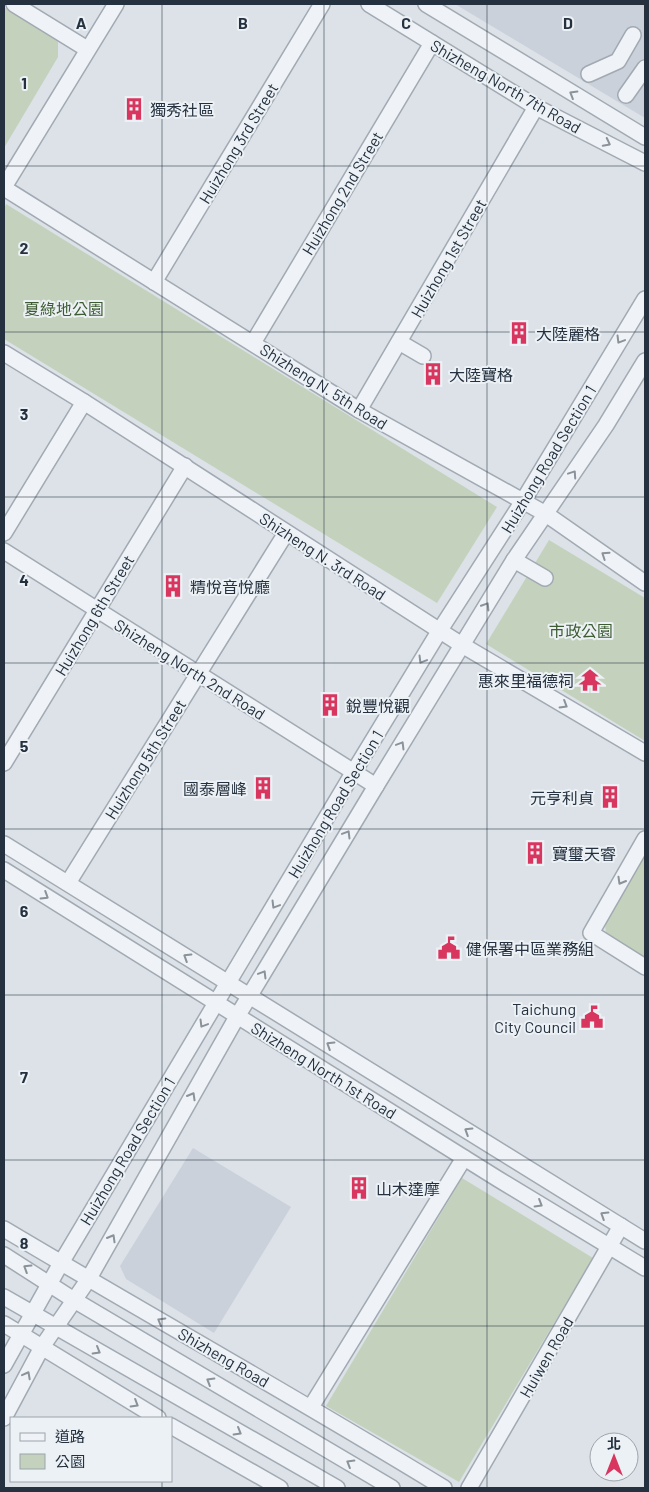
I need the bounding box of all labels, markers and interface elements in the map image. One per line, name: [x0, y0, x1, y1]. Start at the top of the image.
text: A: [76, 13, 87, 32]
text: B: [238, 13, 248, 32]
text: C: [401, 13, 411, 32]
text: D: [563, 13, 573, 32]
street label: Shizheng North 7th Road: [427, 35, 585, 137]
text: 1: [21, 73, 27, 92]
street label: Huizhong 3rd Street: [194, 79, 282, 207]
one-way arrow: [570, 91, 579, 101]
building icon: 獨秀社區: [121, 96, 147, 122]
place label: 獨秀社區: [150, 100, 214, 119]
street label: Huizhong 2nd Street: [298, 128, 386, 258]
one-way arrow: [602, 137, 611, 147]
street label: Huizhong 1st Street: [406, 195, 490, 321]
text: 2: [20, 238, 29, 257]
park label: 夏綠地公園: [24, 299, 104, 318]
building icon: 大陸麗格: [506, 320, 532, 346]
place label: 大陸麗格: [536, 324, 600, 343]
one-way arrow: [617, 335, 627, 344]
street label: Shizheng N. 5th Road: [257, 339, 391, 433]
building icon: 大陸寶格: [420, 361, 446, 387]
place label: 大陸寶格: [449, 365, 513, 384]
street label: Huizhong Road Section 1: [496, 382, 600, 536]
text: 3: [20, 404, 28, 423]
one-way arrow: [567, 470, 576, 480]
street label: Shizheng N. 3rd Road: [256, 508, 390, 604]
street label: Huizhong 6th Street: [50, 551, 138, 679]
one-way arrow: [601, 552, 611, 561]
text: 4: [19, 570, 29, 589]
building icon: 精悅音悅廳: [160, 573, 186, 599]
place label: 精悅音悅廳: [190, 577, 270, 596]
one-way arrow: [480, 603, 489, 612]
street label: Shizheng North 2nd Road: [111, 615, 269, 723]
park label: 市政公園: [549, 621, 613, 640]
one-way arrow: [418, 655, 428, 664]
temple icon: 惠來里福德祠: [577, 667, 603, 693]
place label: 惠來里福德祠: [478, 671, 574, 690]
building icon: 銳豐悅觀: [317, 692, 343, 718]
street label: Huizhong 5th Street: [101, 696, 189, 822]
place label: 銳豐悅觀: [346, 696, 410, 715]
one-way arrow: [559, 699, 568, 709]
street label: Huizhong Road Section 1: [283, 727, 387, 881]
text: 5: [20, 736, 29, 755]
one-way arrow: [395, 741, 405, 750]
building icon: 國泰層峰: [250, 775, 276, 801]
place label: 國泰層峰: [183, 779, 247, 798]
building icon: 元亨利貞: [597, 784, 623, 810]
place label: 元亨利貞: [530, 788, 594, 807]
one-way arrow: [340, 831, 350, 840]
building icon: 寶璽天睿: [522, 840, 548, 866]
place label: 寶璽天睿: [552, 844, 616, 863]
one-way arrow: [617, 876, 627, 885]
one-way arrow: [40, 889, 49, 899]
one-way arrow: [271, 899, 281, 908]
text: 6: [20, 901, 29, 920]
public building icon: 健保署中區業務組: [436, 935, 462, 961]
place label: 健保署中區業務組: [466, 939, 594, 958]
one-way arrow: [183, 953, 192, 963]
one-way arrow: [257, 970, 267, 979]
place label: Taichung City Council: [494, 999, 576, 1036]
public building icon: Taichung City Council: [579, 1004, 605, 1030]
street label: Shizheng North 1st Road: [248, 1018, 400, 1122]
one-way arrow: [200, 1019, 210, 1028]
one-way arrow: [326, 1042, 335, 1052]
text: 7: [20, 1067, 28, 1086]
street label: Huizhong Road Section 1: [75, 1074, 179, 1228]
one-way arrow: [186, 1093, 196, 1102]
one-way arrow: [465, 1127, 474, 1137]
building icon: 山木達摩: [346, 1175, 372, 1201]
place label: 山木達摩: [376, 1179, 440, 1198]
one-way arrow: [534, 1198, 543, 1208]
one-way arrow: [600, 1212, 609, 1222]
text: 8: [20, 1233, 29, 1252]
one-way arrow: [106, 1234, 116, 1243]
one-way arrow: [23, 1265, 32, 1275]
street label: Huiwen Road: [515, 1313, 577, 1401]
one-way arrow: [157, 1317, 166, 1327]
street label: Shizheng Road: [175, 1323, 273, 1391]
one-way arrow: [92, 1345, 101, 1355]
one-way arrow: [21, 1372, 31, 1381]
one-way arrow: [207, 1377, 216, 1387]
one-way arrow: [130, 1398, 139, 1408]
legend: [10, 1417, 172, 1482]
one-way arrow: [233, 1426, 242, 1436]
text: 道路: [55, 1427, 85, 1445]
north arrow: [589, 1432, 639, 1482]
text: 北: [607, 1435, 621, 1452]
text: 公園: [55, 1452, 85, 1470]
one-way arrow: [347, 1460, 356, 1470]

